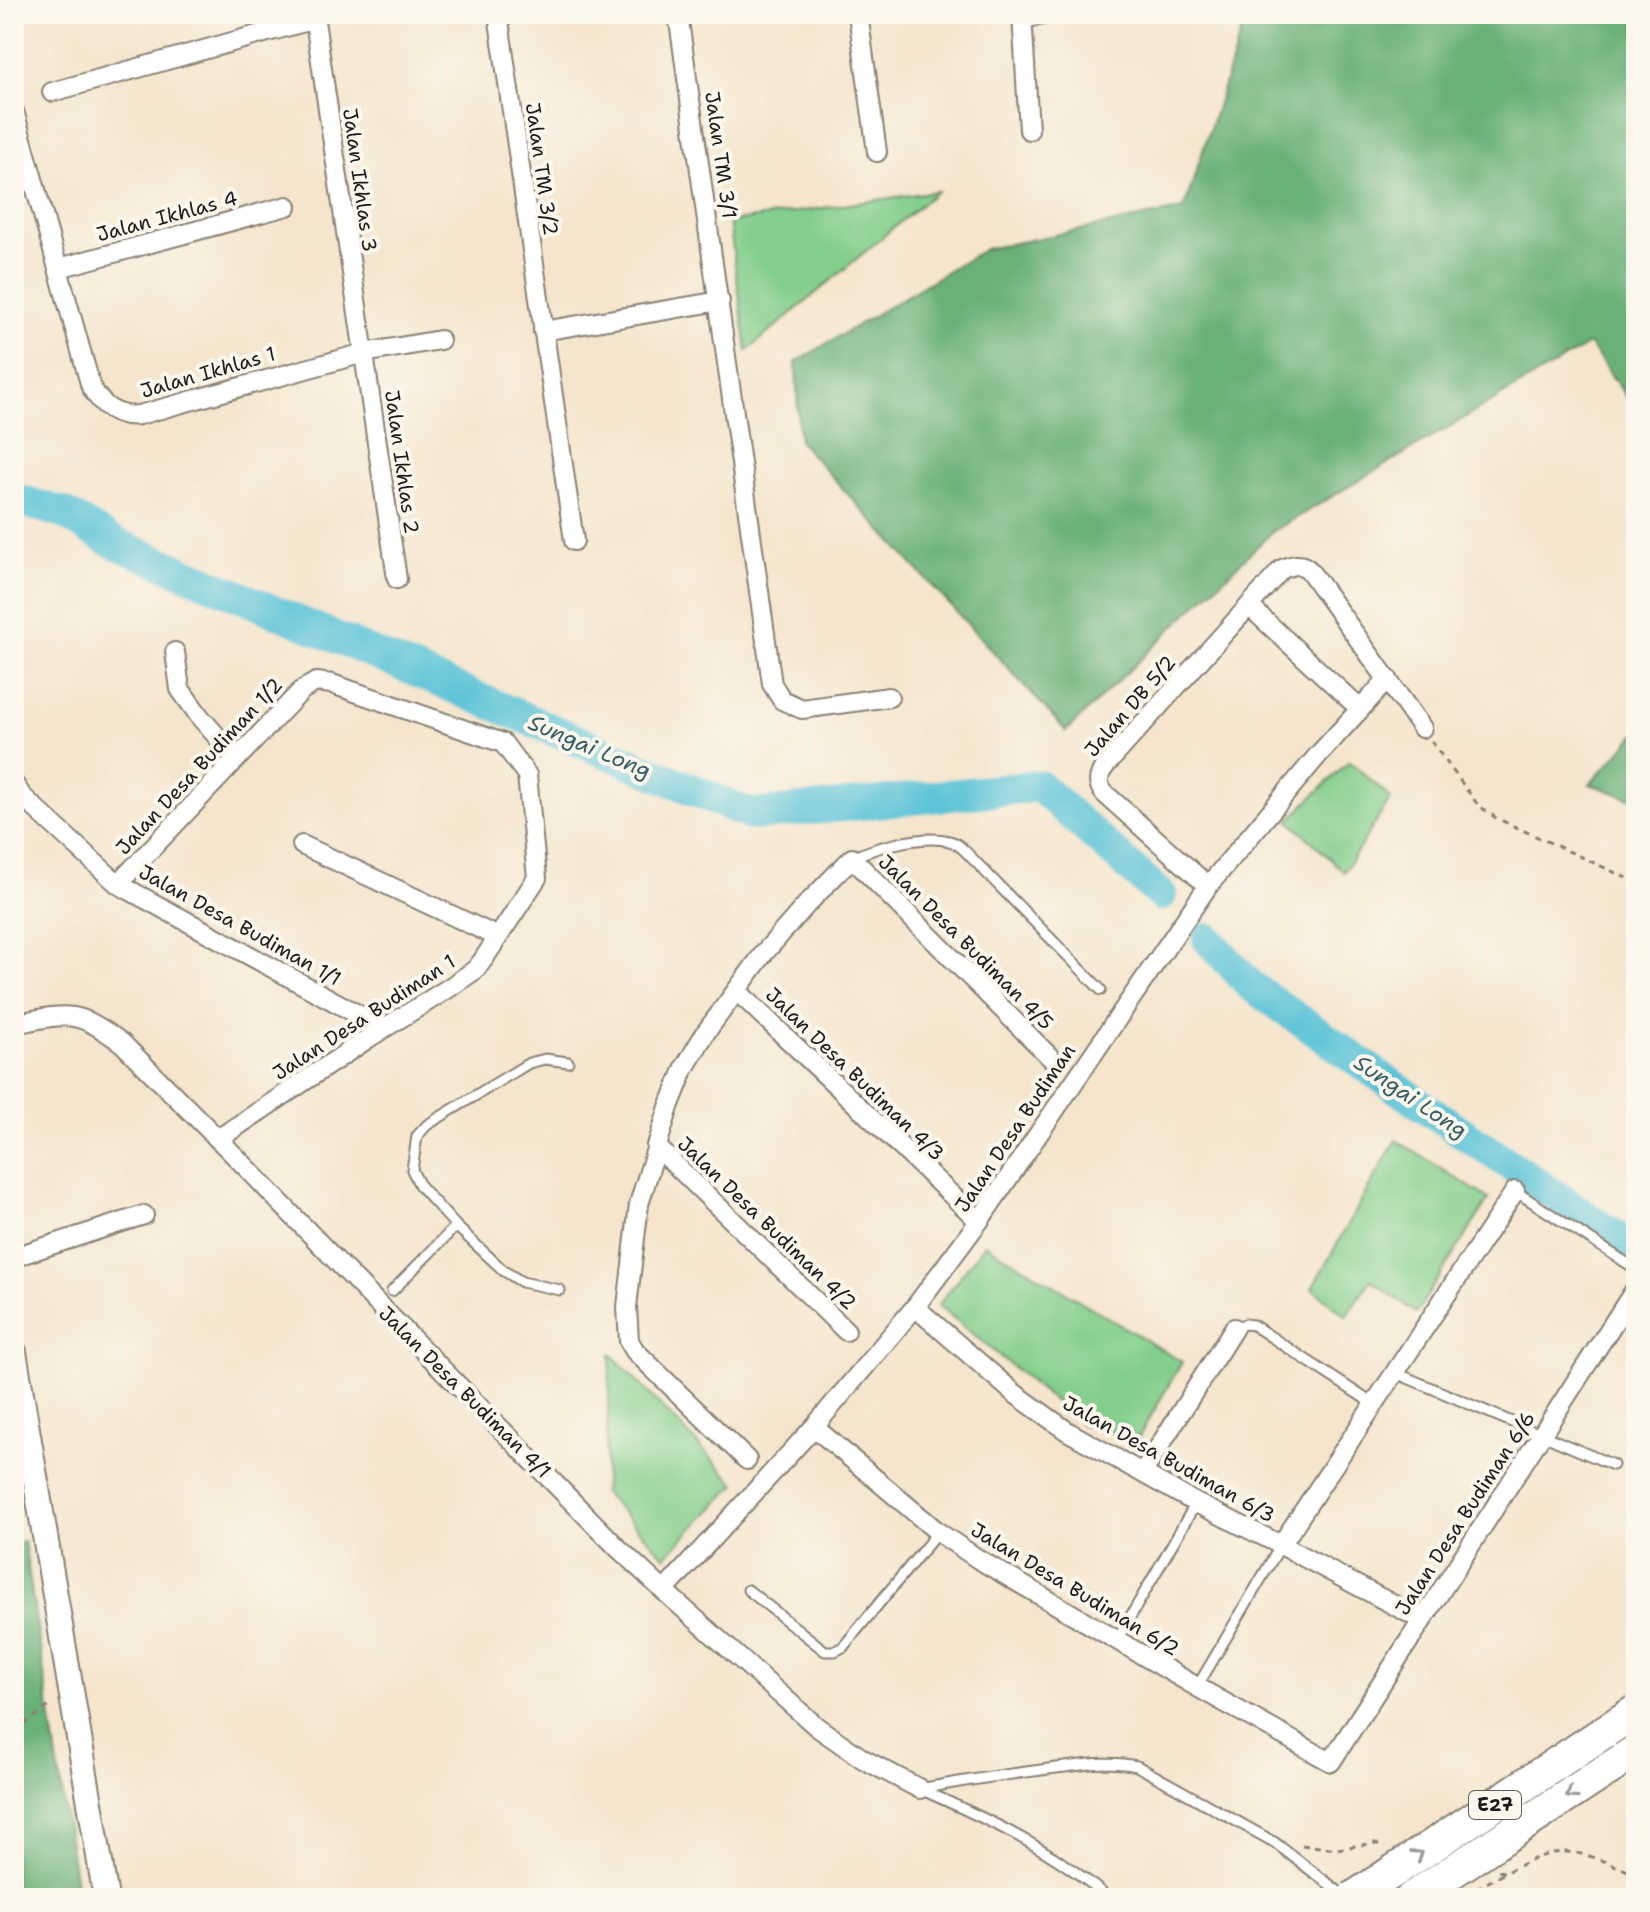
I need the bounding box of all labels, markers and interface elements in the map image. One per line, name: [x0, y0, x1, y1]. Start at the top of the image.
street label: Jalan TM 3/1: [699, 90, 743, 220]
street label: Jalan TM 3/2: [520, 101, 564, 237]
street label: Jalan Ikhlas 3: [337, 106, 383, 254]
street label: Jalan Ikhlas 4: [94, 185, 240, 247]
street label: Jalan Ikhlas 1: [137, 340, 279, 404]
street label: Jalan Ikhlas 2: [379, 388, 425, 536]
street label: Jalan DB 5/2: [1079, 650, 1181, 762]
street label: Jalan Desa Budiman 1/2: [110, 672, 288, 860]
water label: Sungai Long: [524, 708, 655, 785]
street label: Jalan Desa Budiman 4/5: [873, 849, 1059, 1035]
street label: Jalan Desa Budiman 1/1: [134, 858, 346, 992]
street label: Jalan Desa Budiman 1: [268, 948, 460, 1086]
street label: Jalan Desa Budiman 4/3: [760, 982, 950, 1166]
street label: Jalan Desa Budiman: [949, 1039, 1081, 1217]
water label: Sungai Long: [1349, 1048, 1473, 1145]
street label: Jalan Desa Budiman 4/2: [672, 1131, 862, 1315]
street label: Jalan Desa Budiman 4/1: [373, 1300, 557, 1484]
street label: Jalan Desa Budiman 6/3: [1058, 1390, 1280, 1528]
street label: Jalan Desa Budiman 6/6: [1389, 1406, 1541, 1620]
street label: Jalan Desa Budiman 6/2: [966, 1516, 1184, 1662]
one-way arrow: [1565, 1784, 1580, 1799]
road number: E27: [1469, 1791, 1521, 1819]
one-way arrow: [1410, 1850, 1424, 1865]

